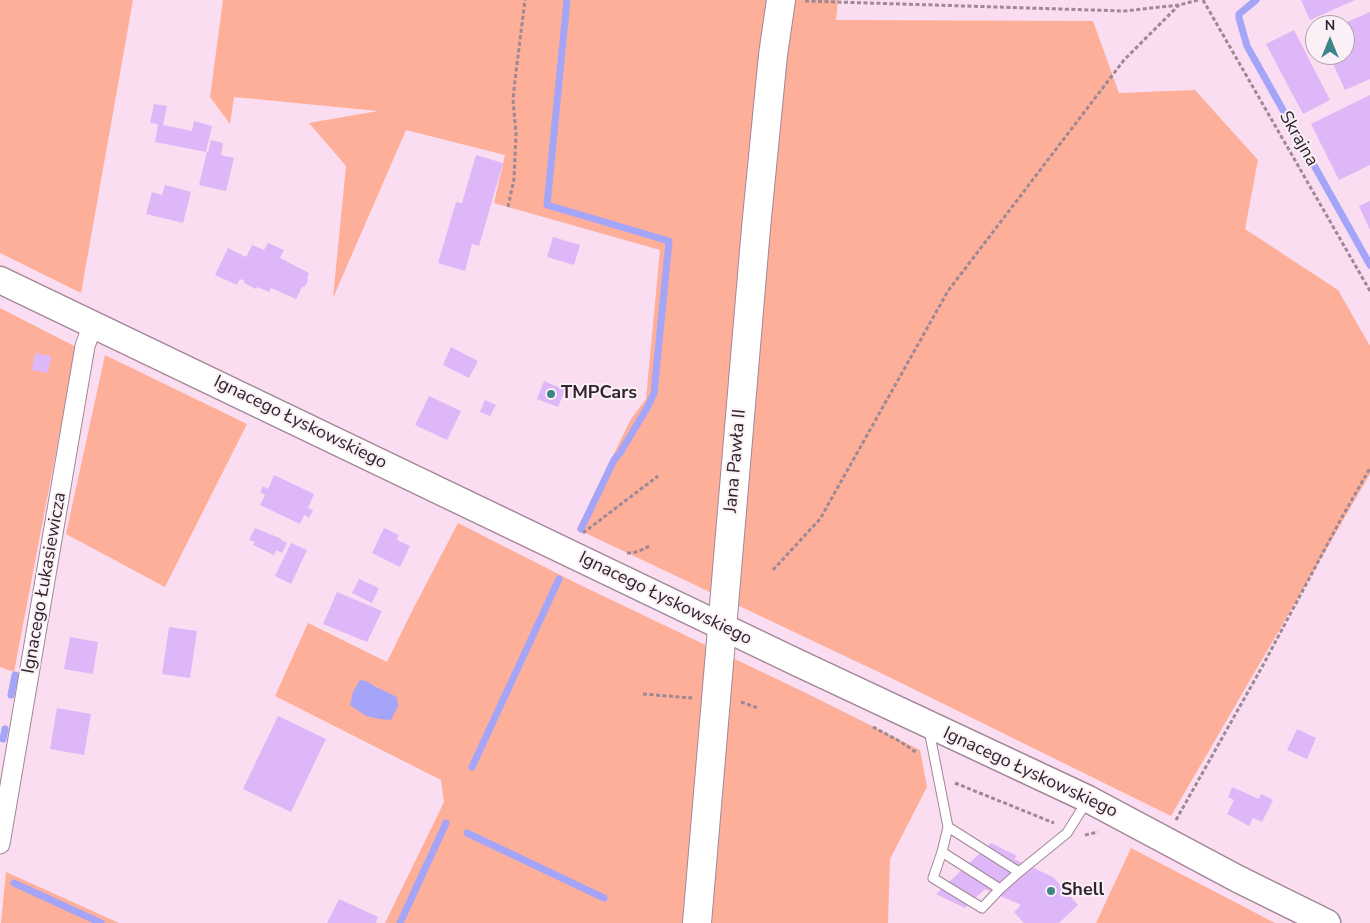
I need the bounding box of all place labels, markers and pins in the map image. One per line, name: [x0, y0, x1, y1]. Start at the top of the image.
place label: TMPCars: [561, 383, 637, 405]
marker: TMPCars: [545, 388, 557, 400]
place label: Shell: [1061, 880, 1104, 902]
marker: Shell: [1045, 885, 1057, 897]

